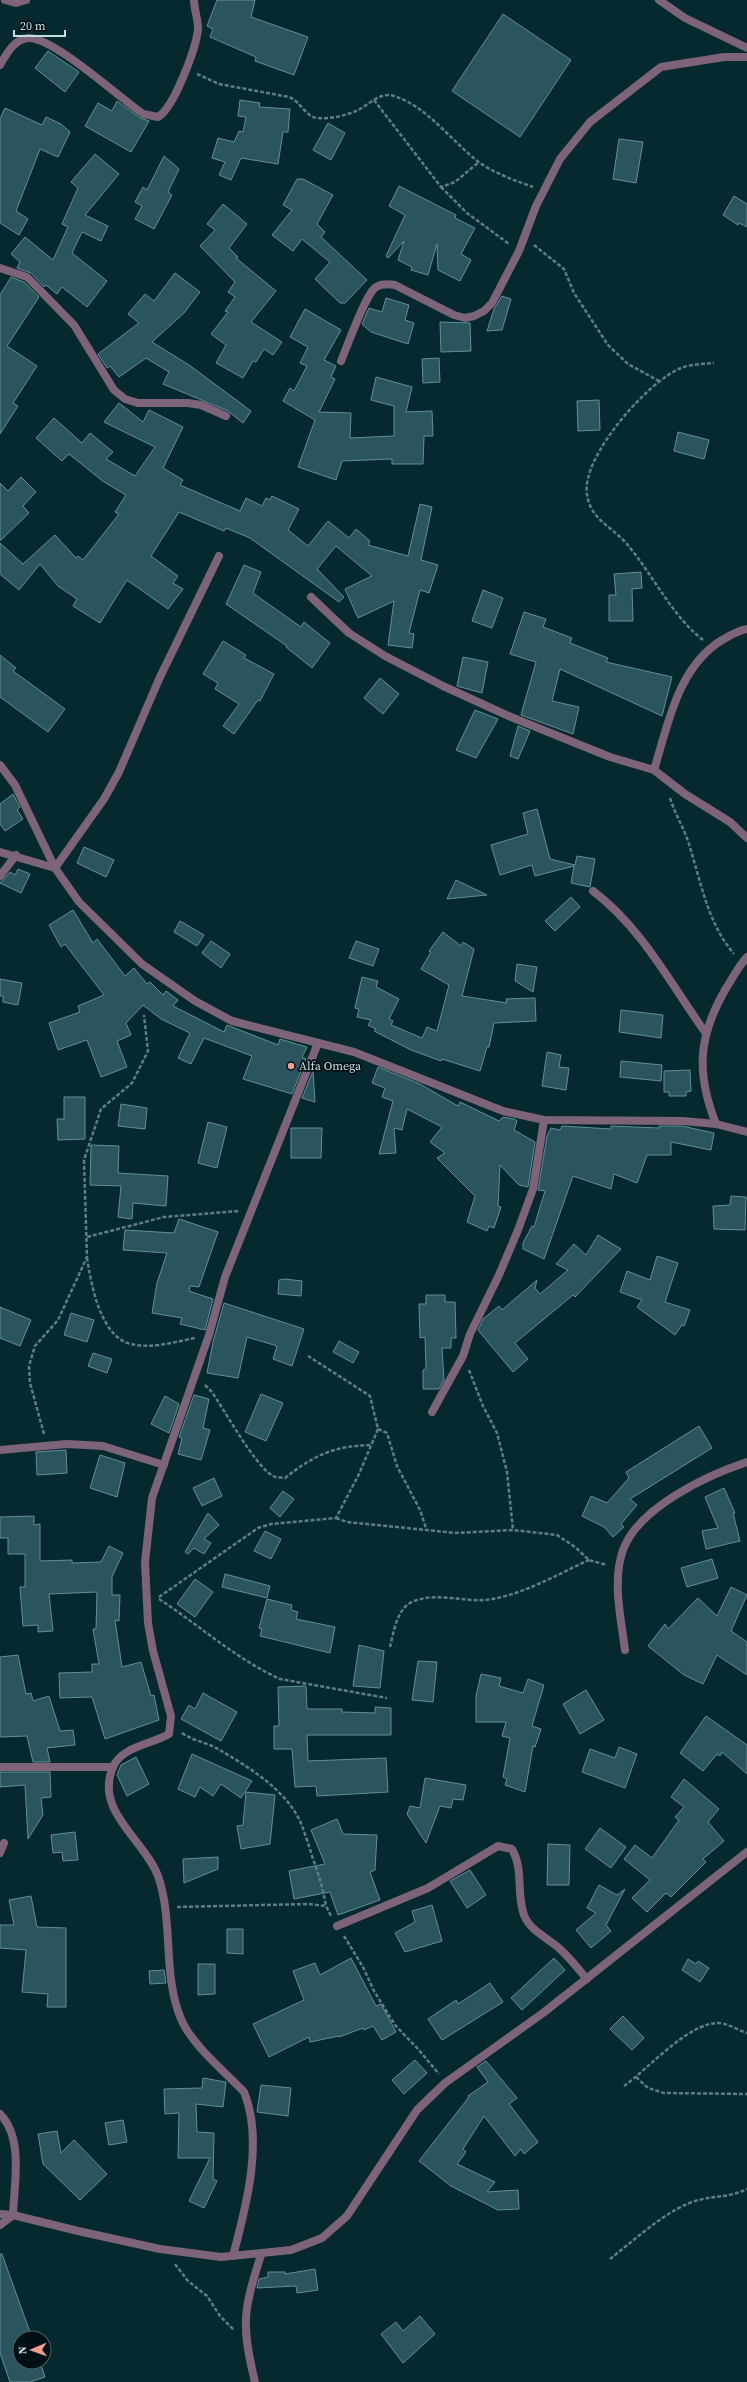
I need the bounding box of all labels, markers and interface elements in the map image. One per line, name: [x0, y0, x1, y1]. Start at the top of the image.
scale bar: [14, 12, 65, 38]
text: 20 m: [20, 18, 46, 34]
place label: Alfa Omega: [299, 1058, 362, 1074]
marker: Alfa Omega: [286, 1061, 296, 1071]
north arrow: [12, 2330, 52, 2370]
text: N: [15, 2346, 30, 2355]

